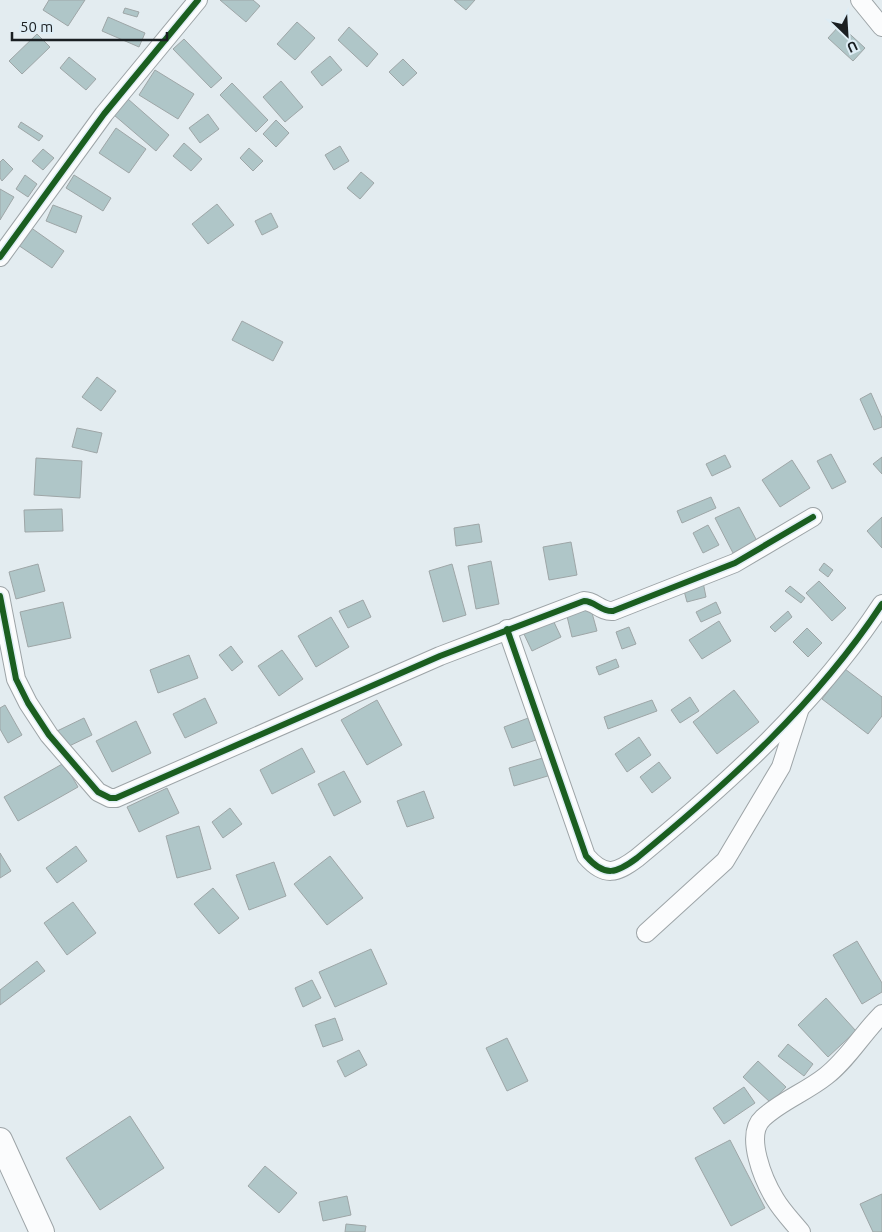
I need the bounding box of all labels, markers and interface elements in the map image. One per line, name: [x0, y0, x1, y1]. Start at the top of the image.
scale bar: [12, 10, 168, 42]
north arrow: [822, 10, 872, 60]
text: 50 m: [20, 18, 53, 35]
text: U: [845, 37, 860, 56]

